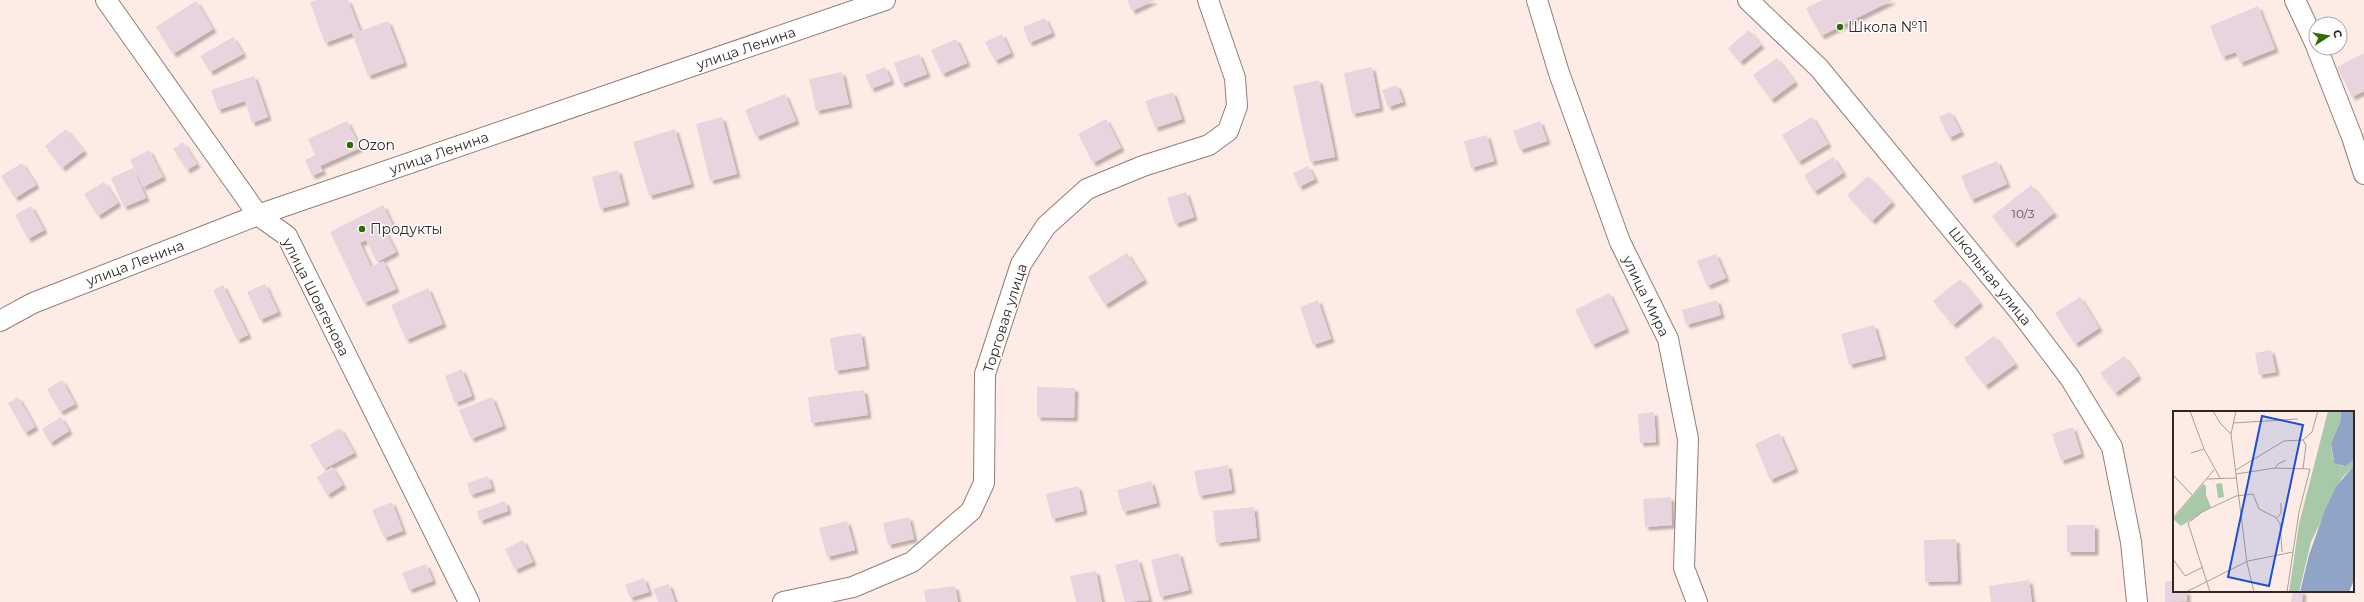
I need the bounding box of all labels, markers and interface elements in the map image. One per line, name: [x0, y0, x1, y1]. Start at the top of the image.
north arrow: [2308, 16, 2348, 56]
place label: Школа №11: [1848, 18, 1928, 36]
marker: Школа №11: [1835, 22, 1845, 32]
street label: улица Ленина: [693, 23, 798, 74]
text: С: [2330, 29, 2345, 39]
street label: улица Ленина: [386, 128, 491, 179]
place label: Ozon: [358, 136, 395, 154]
marker: Ozon: [345, 140, 355, 150]
house number: 10/3: [2012, 206, 2035, 221]
place label: Продукты: [370, 220, 443, 238]
street label: Школьная улица: [1945, 223, 2035, 329]
marker: Продукты: [357, 224, 367, 234]
street label: улица Шовгенова: [278, 234, 354, 359]
street label: улица Ленина: [82, 236, 187, 290]
street label: улица Мира: [1618, 252, 1673, 340]
street label: Торговая улица: [979, 261, 1031, 375]
inset map: [2173, 411, 2354, 592]

